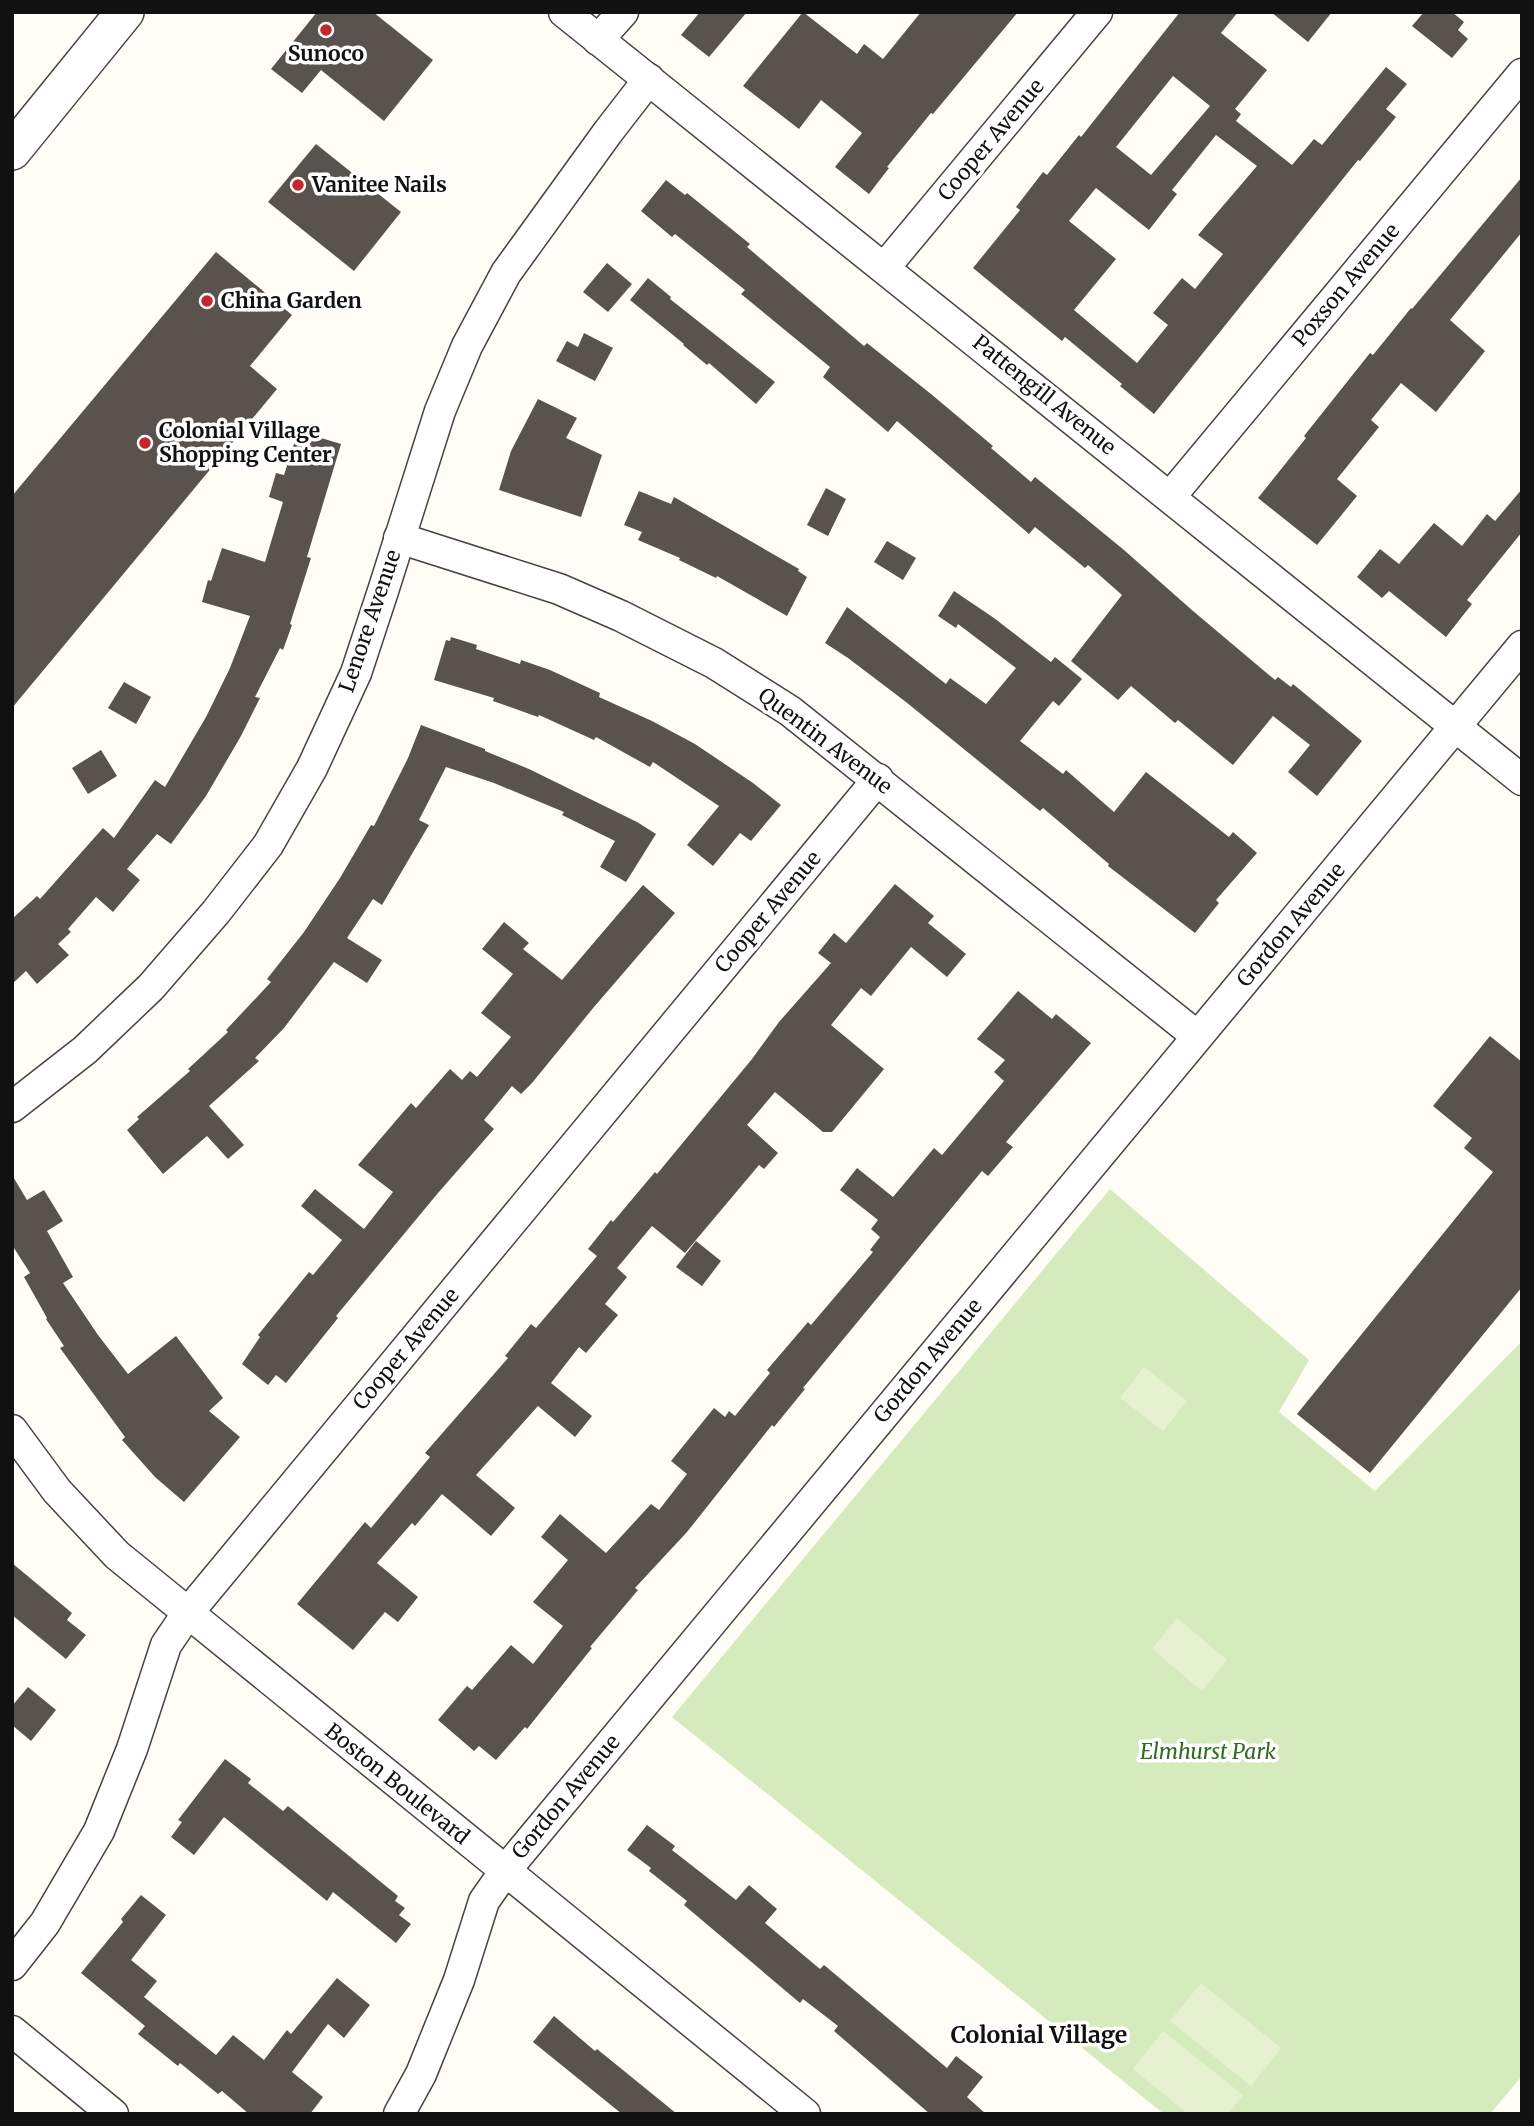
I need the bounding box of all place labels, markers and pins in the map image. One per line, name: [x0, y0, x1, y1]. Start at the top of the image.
marker: Sunoco: [318, 22, 334, 38]
place label: Sunoco: [288, 40, 364, 67]
place label: Vanitee Nails: [311, 171, 447, 198]
marker: Vanitee Nails: [290, 177, 306, 193]
place label: China Garden: [221, 287, 362, 314]
marker: China Garden: [199, 293, 215, 309]
place label: Colonial Village Shopping Center: [159, 417, 332, 468]
marker: Colonial Village Shopping Center: [137, 435, 153, 451]

